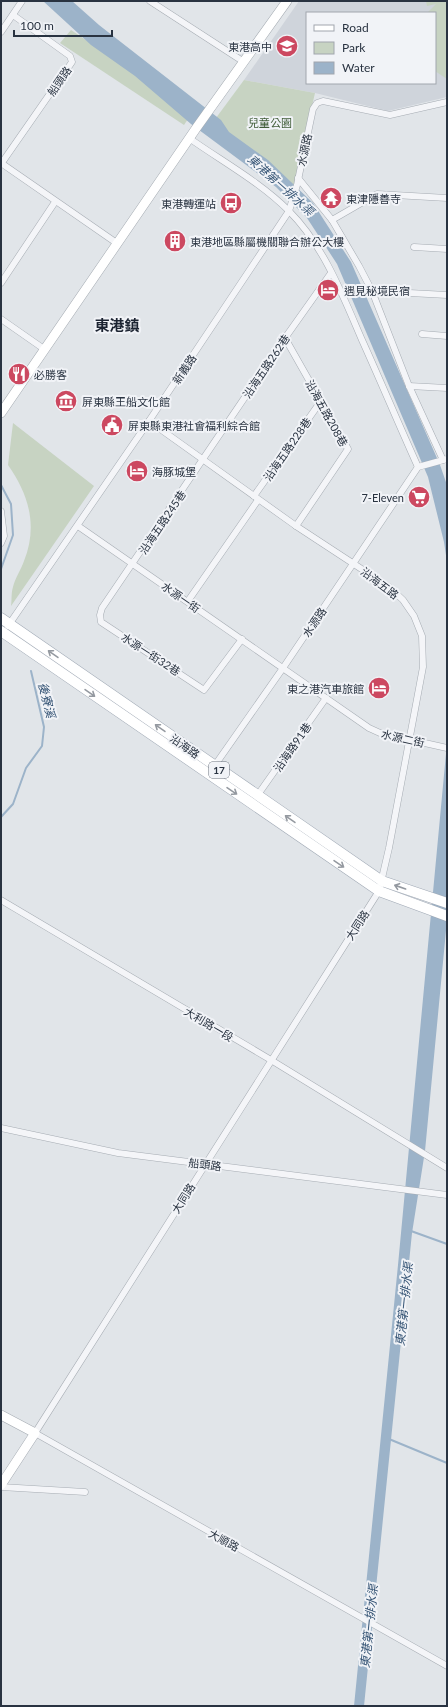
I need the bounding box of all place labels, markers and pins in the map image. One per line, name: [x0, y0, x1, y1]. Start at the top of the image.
school or university icon: 東港高中: [274, 33, 300, 59]
place label: 東港高中: [228, 40, 272, 53]
temple icon: 東津隱善寺: [318, 185, 344, 211]
bus stop icon: 東港轉運站: [218, 190, 244, 216]
place label: 東津隱善寺: [346, 192, 401, 205]
place label: 東港轉運站: [161, 197, 216, 210]
building icon: 東港地區縣屬機關聯合辦公大樓: [162, 228, 188, 254]
place label: 東港地區縣屬機關聯合辦公大樓: [190, 235, 344, 248]
hotel icon: 遇見秘境民宿: [315, 277, 341, 303]
place label: 遇見秘境民宿: [344, 284, 410, 297]
restaurant icon: 必勝客: [6, 361, 32, 387]
place label: 必勝客: [34, 368, 67, 381]
museum icon: 屏東縣王船文化館: [53, 388, 79, 414]
place label: 屏東縣王船文化館: [82, 395, 170, 408]
public building icon: 屏東縣東港社會福利綜合館: [99, 412, 125, 438]
place label: 屏東縣東港社會福利綜合館: [128, 419, 260, 432]
hotel icon: 海豚城堡: [124, 458, 150, 484]
place label: 海豚城堡: [152, 465, 196, 478]
supermarket icon: 7-Eleven: [406, 484, 432, 510]
place label: 7-Eleven: [361, 491, 404, 504]
hotel icon: 東之港汽車旅館: [366, 675, 392, 701]
place label: 東之港汽車旅館: [287, 682, 364, 695]

